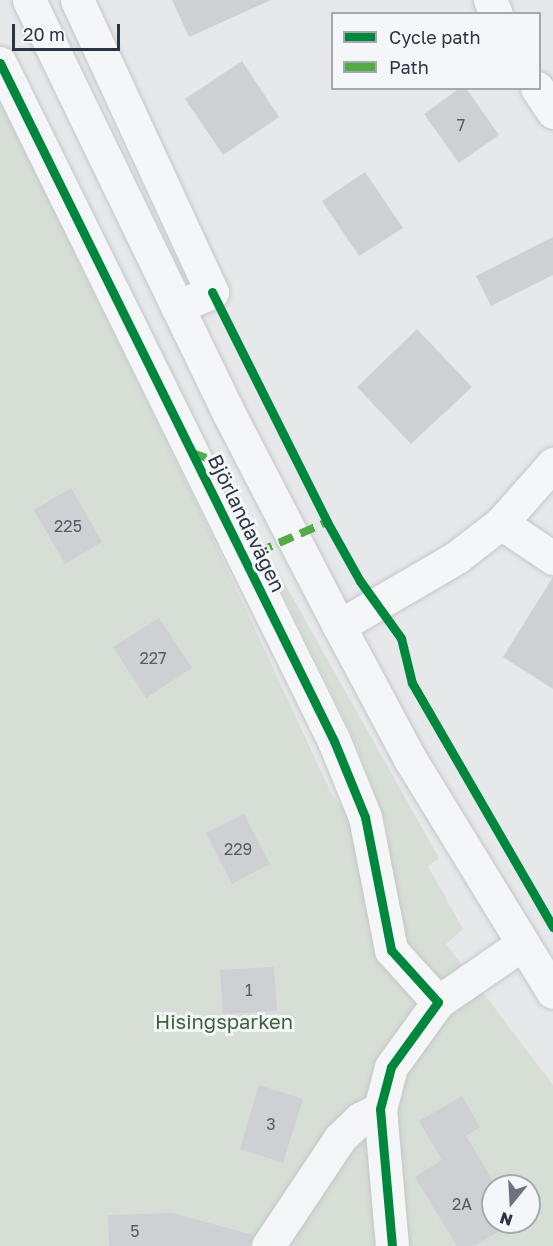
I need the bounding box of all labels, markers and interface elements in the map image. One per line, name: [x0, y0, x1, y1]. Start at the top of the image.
scale bar: [15, 12, 123, 50]
legend: [331, 12, 541, 90]
text: 20 m: [23, 23, 65, 45]
text: Cycle path: [389, 26, 481, 48]
text: Path: [389, 56, 429, 78]
house number: 7: [457, 115, 465, 135]
street label: Björlandavägen: [203, 450, 291, 596]
house number: 225: [54, 516, 82, 536]
house number: 227: [139, 648, 167, 668]
house number: 229: [224, 839, 252, 859]
house number: 1: [245, 980, 253, 1000]
park label: Hisingsparken: [155, 1009, 293, 1033]
house number: 3: [266, 1114, 276, 1134]
north arrow: [481, 1174, 541, 1234]
house number: 2A: [452, 1194, 472, 1214]
text: N: [497, 1208, 515, 1231]
house number: 5: [130, 1221, 140, 1241]

